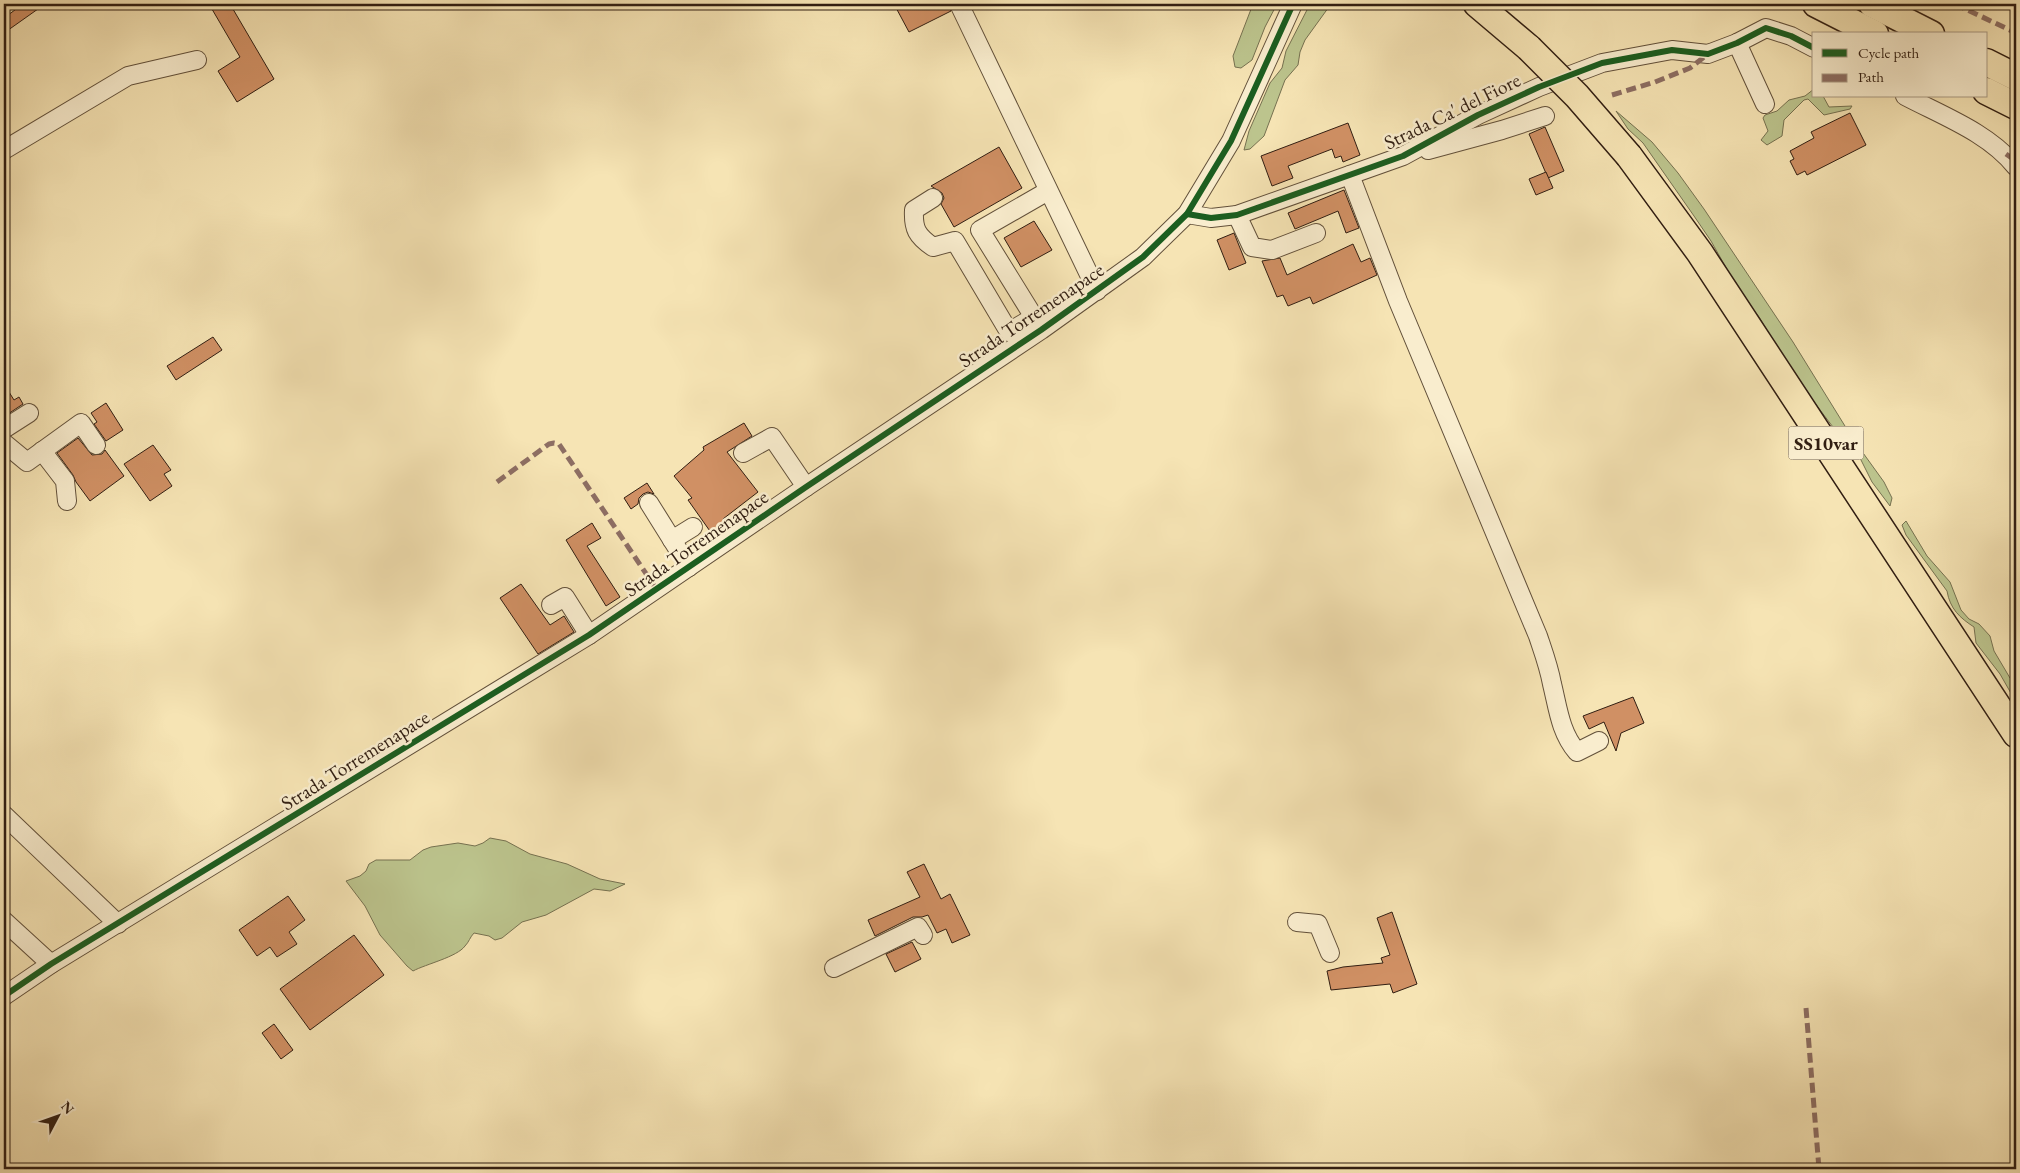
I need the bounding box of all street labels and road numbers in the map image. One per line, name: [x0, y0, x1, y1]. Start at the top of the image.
street label: Strada Ca' del Fiore: [1379, 67, 1525, 155]
street label: Strada Torremenapace: [953, 257, 1109, 373]
road number: SS10var: [1788, 426, 1864, 459]
street label: Strada Torremenapace: [619, 483, 773, 602]
street label: Strada Torremenapace: [276, 704, 434, 816]

